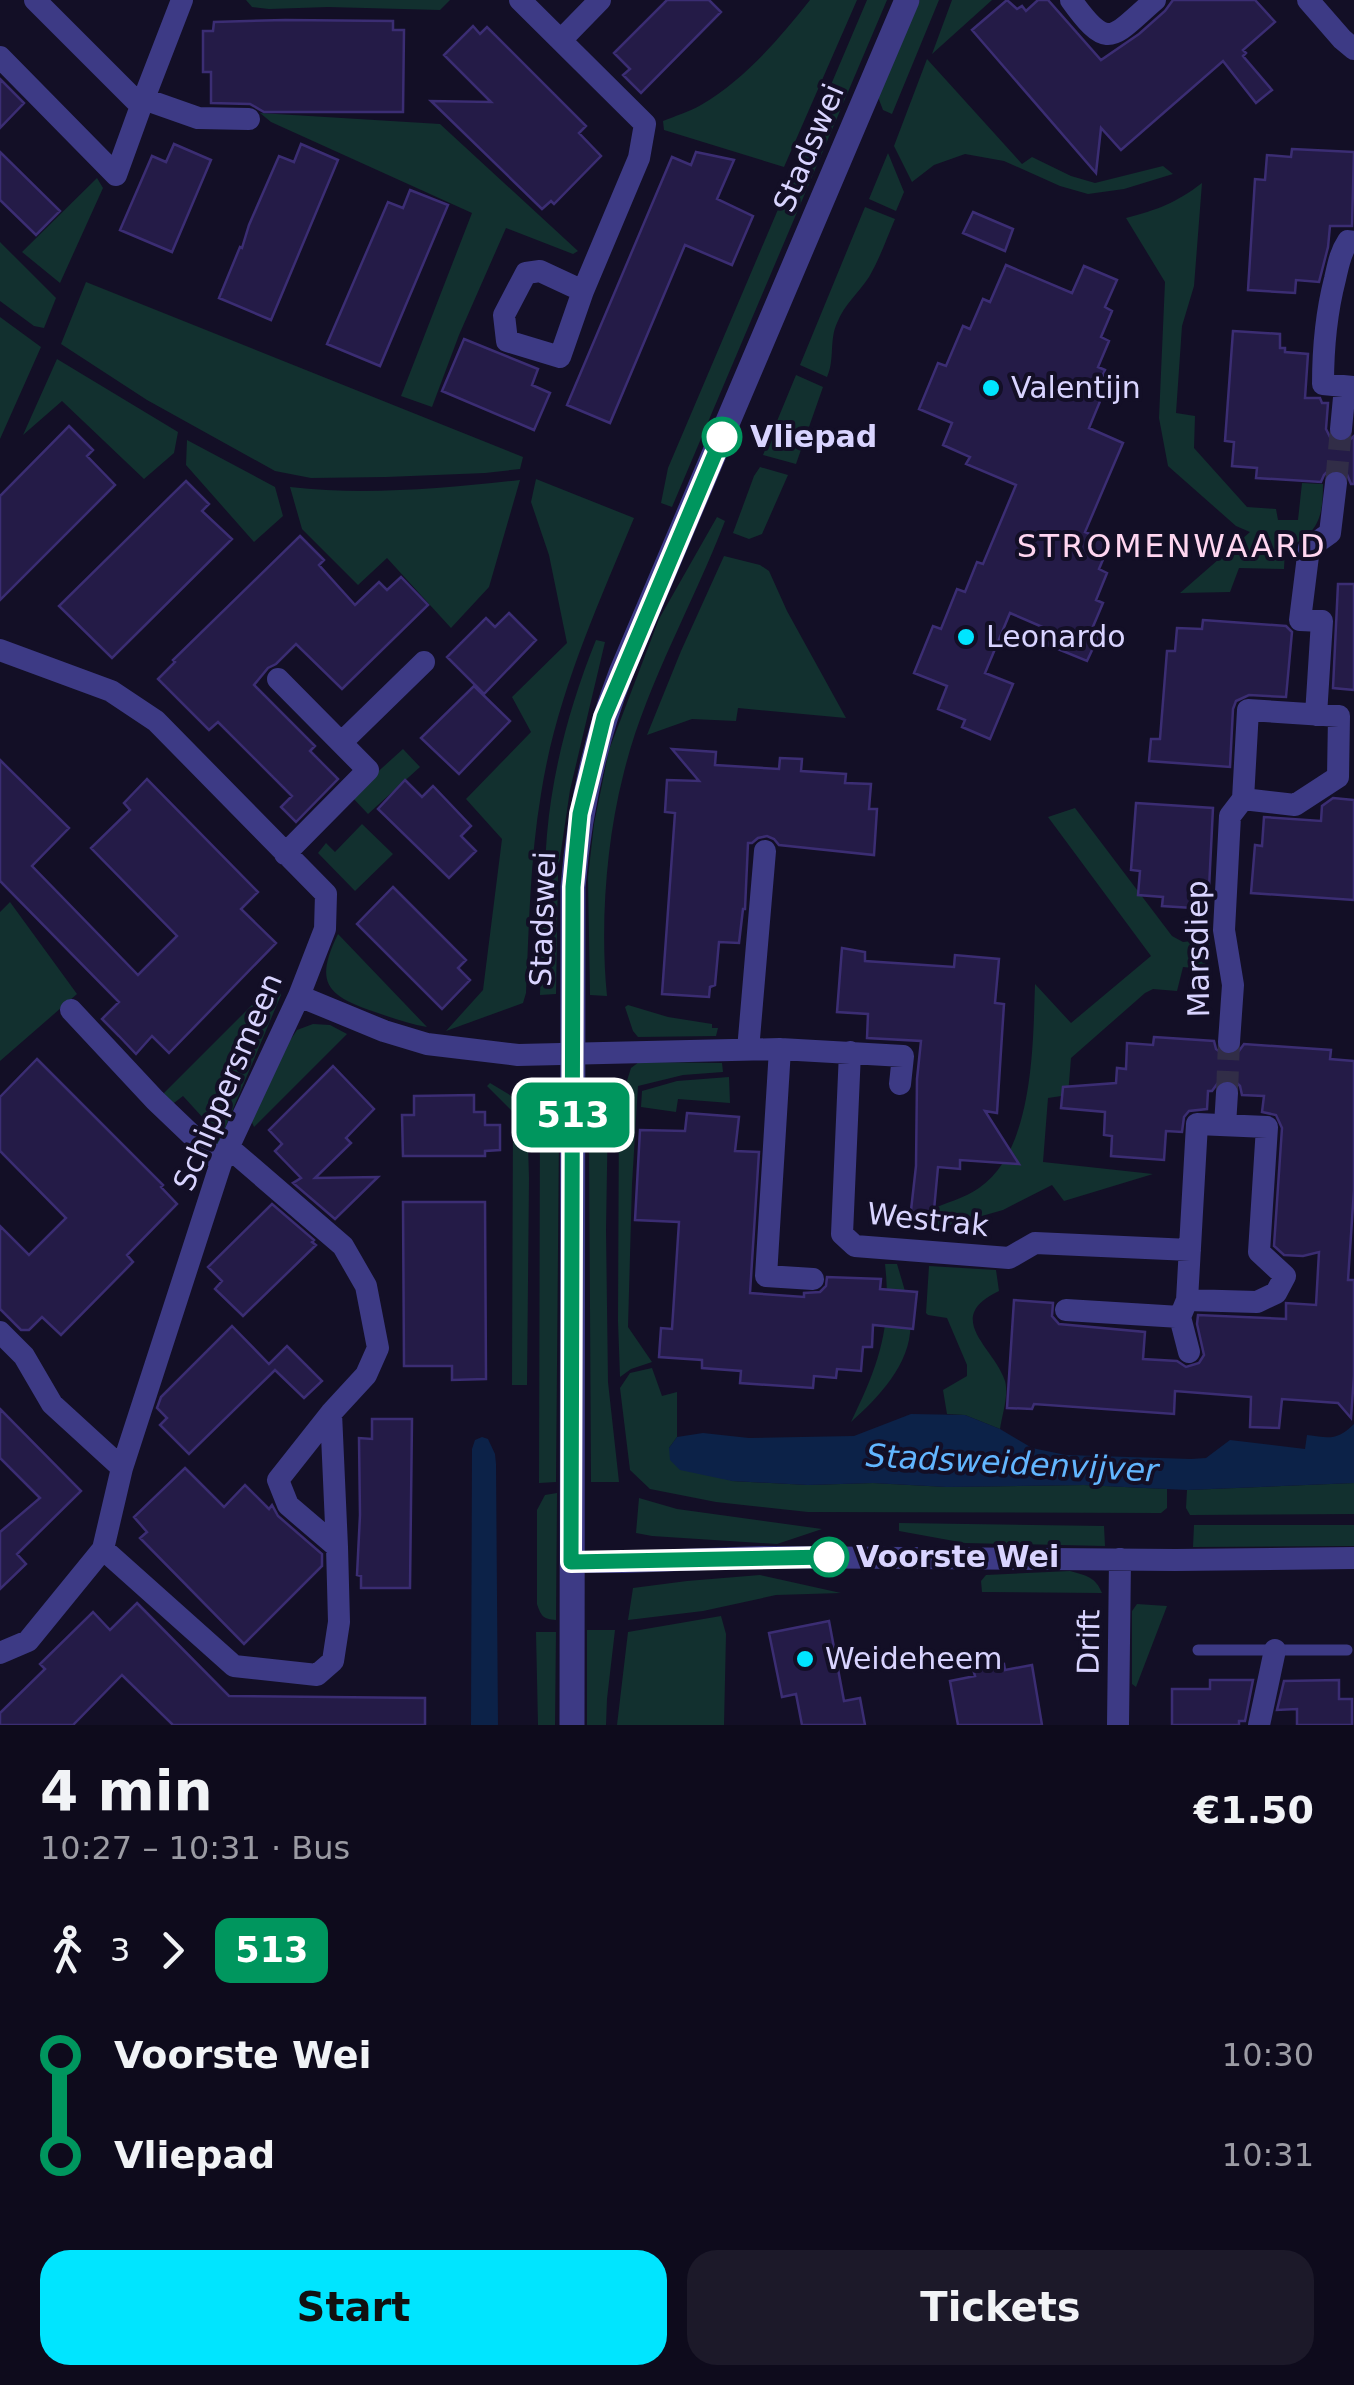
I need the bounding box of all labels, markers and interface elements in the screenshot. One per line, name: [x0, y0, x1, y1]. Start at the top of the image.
street label: Stadswei: [766, 79, 851, 217]
place label: Valentijn: [1011, 370, 1141, 405]
marker: Valentijn: [980, 377, 1002, 399]
marker: Vliepad: [703, 418, 741, 456]
place label: Vliepad: [750, 419, 877, 454]
district label: STROMENWAARD: [1017, 527, 1327, 565]
place label: Leonardo: [986, 619, 1126, 654]
marker: Leonardo: [955, 626, 977, 648]
street label: Stadswei: [523, 851, 562, 987]
street label: Marsdiep: [1179, 880, 1216, 1018]
street label: Schippersmeen: [166, 968, 289, 1196]
line badge: 513: [516, 1082, 630, 1148]
text: 513: [536, 1095, 610, 1135]
street label: Westrak: [866, 1196, 991, 1243]
water label: Stadsweidenvijver: [865, 1436, 1161, 1490]
marker: Voorste Wei: [810, 1538, 848, 1576]
place label: Voorste Wei: [856, 1539, 1059, 1574]
street label: Drift: [1070, 1609, 1107, 1675]
place label: Weideheem: [825, 1641, 1002, 1676]
marker: Weideheem: [794, 1648, 816, 1670]
text: 4 min: [40, 1759, 213, 1823]
text: €1.50: [1194, 1788, 1314, 1832]
text: 10:27 – 10:31 · Bus: [40, 1829, 350, 1867]
icon: walk: [40, 1923, 95, 1978]
icon: forward: [145, 1923, 200, 1978]
text: 513: [235, 1930, 308, 1970]
text: 3: [110, 1931, 130, 1969]
text: Voorste Wei: [114, 2033, 371, 2077]
text: 10:30: [1222, 2036, 1314, 2074]
text: Vliepad: [114, 2133, 275, 2177]
text: 10:31: [1222, 2136, 1314, 2174]
button: Start: [40, 2250, 667, 2365]
button: Tickets: [687, 2250, 1314, 2365]

